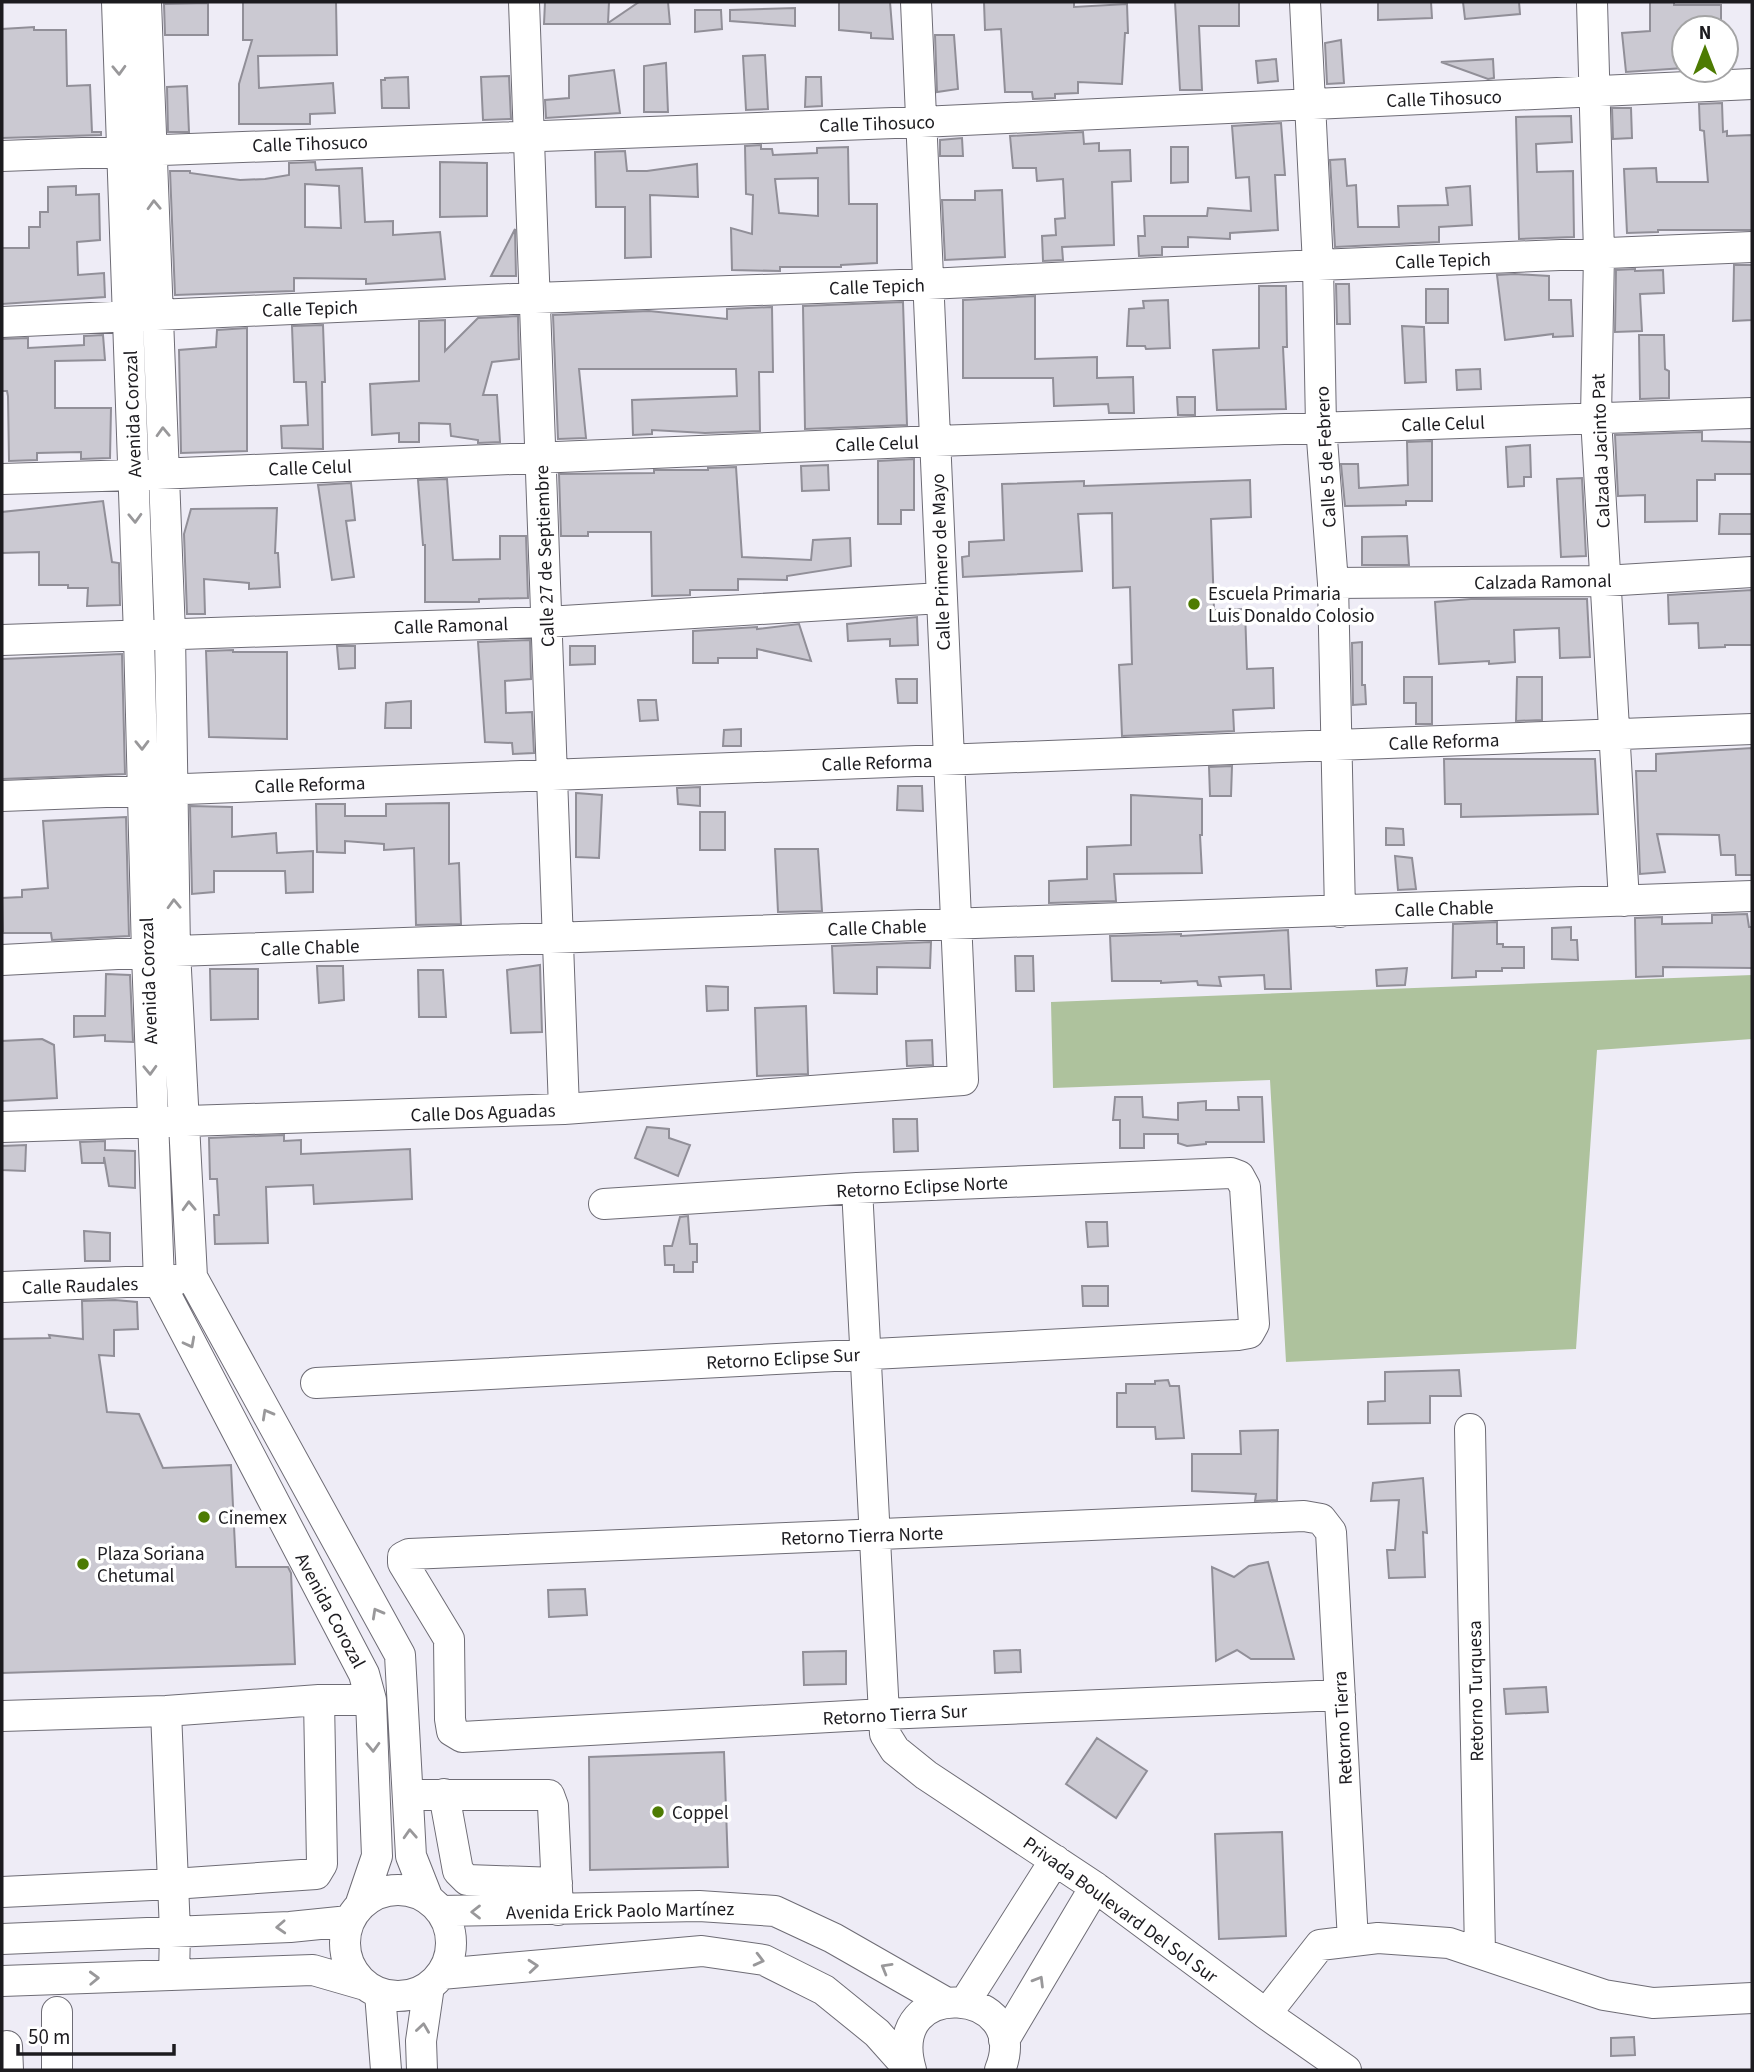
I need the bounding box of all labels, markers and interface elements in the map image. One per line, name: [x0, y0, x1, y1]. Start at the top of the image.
north arrow: [1670, 14, 1740, 84]
text: N: [1699, 20, 1711, 47]
one-way arrow: [112, 65, 127, 76]
street label: Calle Tihosuco: [1386, 84, 1502, 115]
street label: Calle Tihosuco: [819, 109, 935, 140]
street label: Calle Tihosuco: [252, 129, 368, 160]
one-way arrow: [146, 199, 161, 210]
street label: Calle Tepich: [1395, 246, 1491, 277]
street label: Calle Tepich: [829, 272, 925, 303]
street label: Calle Tepich: [262, 294, 358, 325]
street label: Avenida Corozal: [118, 350, 149, 478]
street label: Calzada Jacinto Pat: [1585, 373, 1618, 529]
street label: Calle 5 de Febrero: [1309, 385, 1344, 528]
street label: Calle Celul: [1401, 410, 1485, 439]
one-way arrow: [156, 426, 171, 437]
street label: Calle Celul: [835, 430, 919, 459]
street label: Calle Celul: [268, 454, 352, 483]
street label: Calle 27 de Septiembre: [529, 464, 562, 647]
street label: Calle Primero de Mayo: [925, 473, 958, 651]
one-way arrow: [128, 512, 143, 523]
street label: Calzada Ramonal: [1474, 568, 1612, 597]
place label: Escuela Primaria Luis Donaldo Colosio: [1208, 581, 1374, 630]
marker: Escuela Primaria Luis Donaldo Colosio: [1186, 596, 1202, 612]
street label: Calle Ramonal: [393, 611, 509, 642]
street label: Calle Reforma: [1388, 727, 1500, 758]
one-way arrow: [134, 740, 150, 751]
street label: Calle Reforma: [821, 748, 933, 779]
street label: Calle Reforma: [254, 770, 366, 801]
street label: Calle Chable: [1394, 894, 1494, 925]
one-way arrow: [166, 899, 182, 909]
street label: Calle Chable: [827, 913, 927, 944]
street label: Avenida Corozal: [134, 917, 165, 1045]
street label: Calle Chable: [260, 933, 360, 964]
one-way arrow: [143, 1065, 158, 1076]
street label: Calle Dos Aguadas: [410, 1097, 556, 1130]
street label: Retorno Eclipse Norte: [836, 1170, 1009, 1205]
one-way arrow: [181, 1200, 196, 1211]
street label: Calle Raudales: [21, 1271, 139, 1302]
one-way arrow: [182, 1336, 196, 1348]
street label: Retorno Eclipse Sur: [705, 1342, 861, 1377]
one-way arrow: [262, 1408, 275, 1421]
place label: Cinemex: [218, 1505, 287, 1532]
marker: Cinemex: [196, 1509, 212, 1525]
street label: Retorno Tierra Norte: [780, 1520, 944, 1553]
place label: Plaza Soriana Chetumal: [97, 1541, 204, 1590]
street label: Avenida Corozal: [288, 1548, 372, 1673]
marker: Plaza Soriana Chetumal: [75, 1556, 91, 1572]
one-way arrow: [372, 1608, 385, 1620]
street label: Retorno Turquesa: [1462, 1620, 1491, 1762]
street label: Retorno Tierra: [1327, 1670, 1360, 1786]
street label: Retorno Tierra Sur: [822, 1698, 969, 1733]
one-way arrow: [365, 1742, 380, 1753]
place label: Coppel: [672, 1800, 729, 1827]
marker: Coppel: [650, 1804, 666, 1820]
one-way arrow: [402, 1828, 417, 1839]
street label: Privada Boulevard Del Sol Sur: [1017, 1830, 1223, 1990]
street label: Avenida Erick Paolo Martínez: [506, 1896, 734, 1927]
one-way arrow: [470, 1904, 481, 1920]
one-way arrow: [276, 1920, 287, 1935]
one-way arrow: [753, 1952, 765, 1966]
one-way arrow: [528, 1959, 539, 1974]
one-way arrow: [880, 1963, 893, 1976]
one-way arrow: [90, 1970, 100, 1986]
one-way arrow: [1031, 1976, 1044, 1988]
scale bar: [18, 2012, 173, 2056]
text: 50 m: [28, 2022, 70, 2052]
one-way arrow: [415, 2022, 430, 2034]

